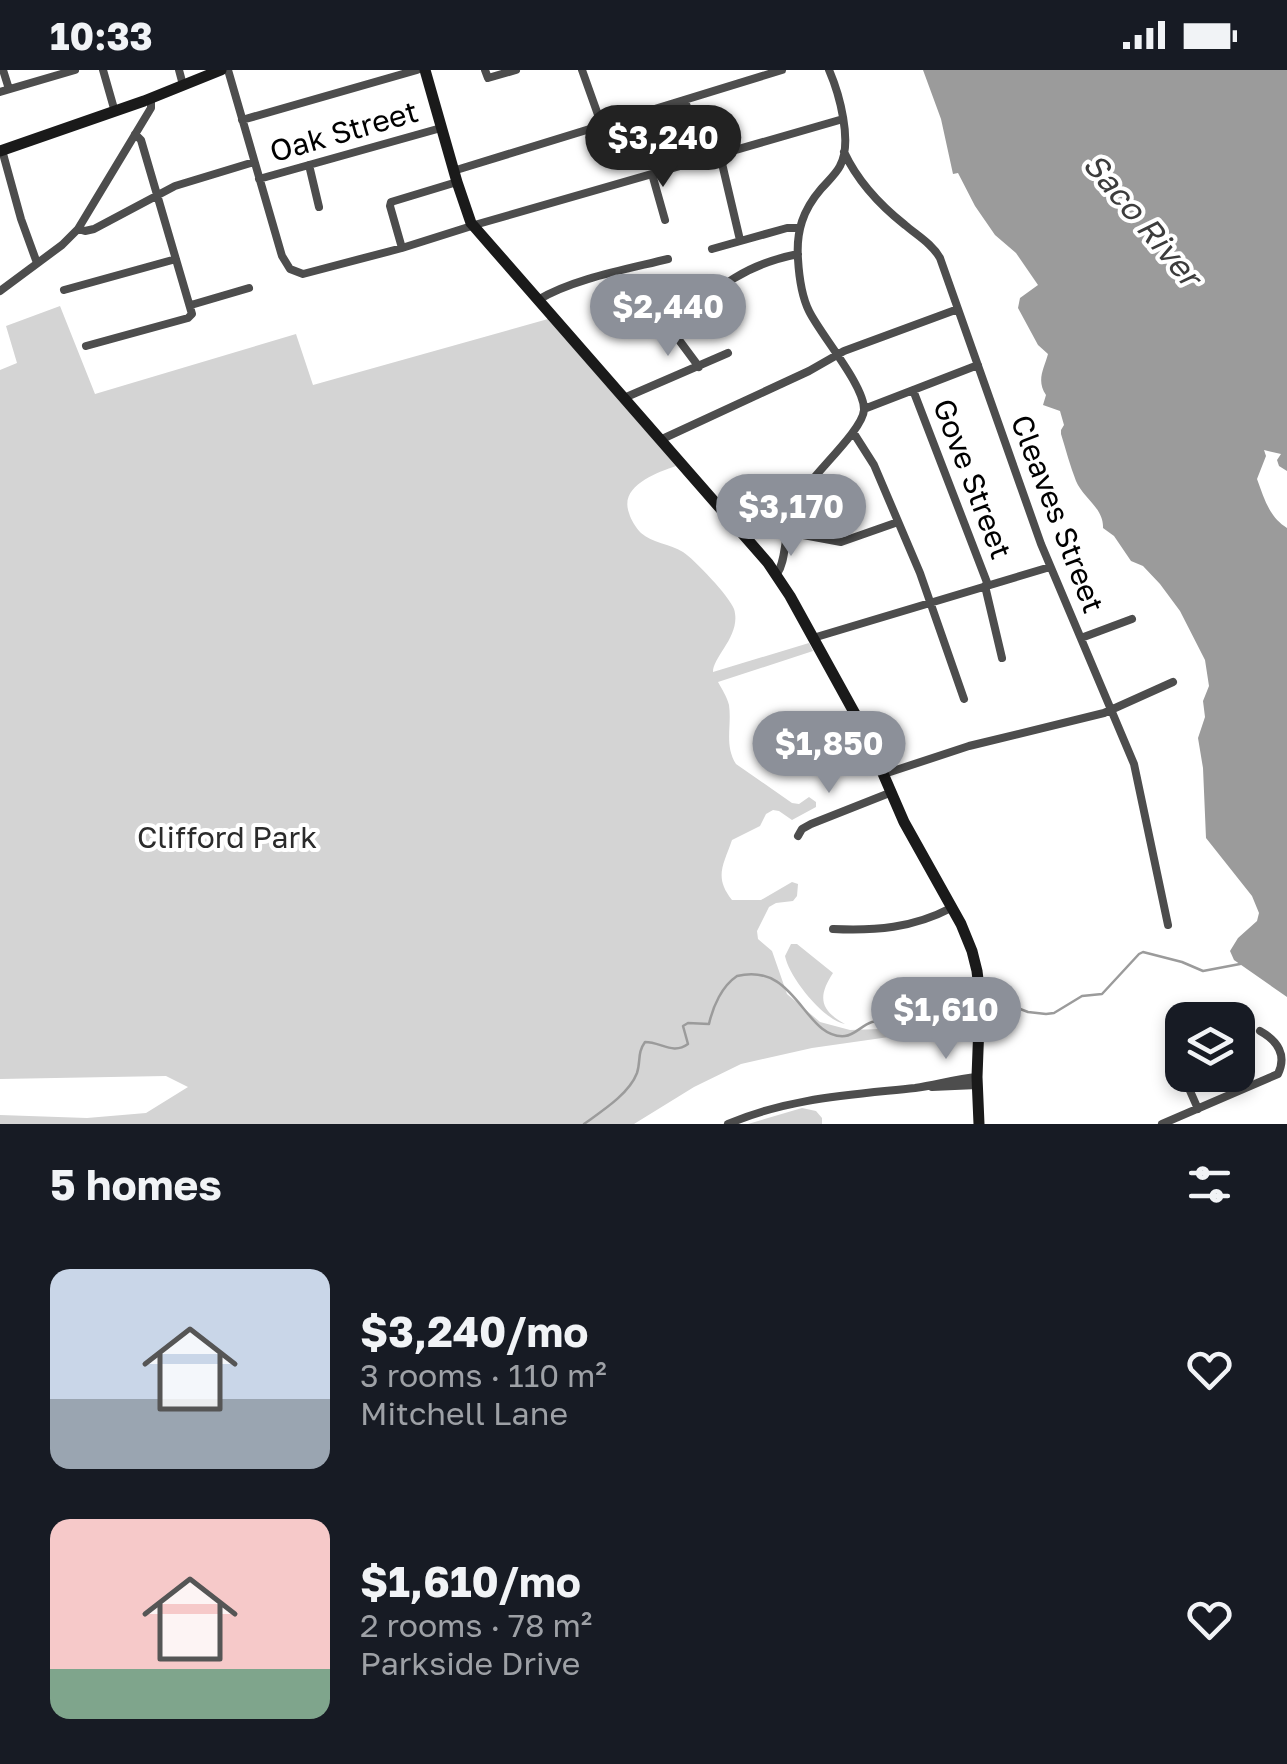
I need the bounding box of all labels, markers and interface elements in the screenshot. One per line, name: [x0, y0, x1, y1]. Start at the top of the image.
text: 10:33: [50, 13, 153, 58]
street label: Oak Street: [266, 93, 422, 169]
pin: $3,240: [582, 105, 744, 190]
text: $3,240: [607, 118, 719, 156]
water label: Saco River: [1076, 145, 1212, 297]
pin: $2,440: [587, 274, 749, 359]
text: $2,440: [612, 287, 724, 325]
street label: Gove Street: [926, 394, 1020, 564]
street label: Cleaves Street: [1004, 410, 1112, 618]
pin: $3,170: [710, 474, 872, 559]
text: $3,170: [738, 487, 844, 525]
pin: $1,850: [748, 711, 910, 796]
text: $1,850: [775, 724, 883, 762]
park label: Clifford Park: [137, 819, 317, 855]
pin: $1,610: [865, 977, 1027, 1062]
text: $1,610: [893, 990, 999, 1028]
map controls: [1165, 1002, 1255, 1092]
button: layers: [1165, 1002, 1255, 1092]
icon: filters: [1182, 1157, 1237, 1212]
text: 5 homes: [50, 1159, 222, 1209]
text: $3,240/mo: [360, 1306, 588, 1356]
icon: home: [130, 1309, 250, 1429]
icon: heart: [1182, 1342, 1237, 1397]
text: 3 rooms · 110 m²: [360, 1356, 607, 1394]
text: Mitchell Lane: [360, 1394, 568, 1432]
text: $1,610/mo: [360, 1556, 581, 1606]
icon: home: [130, 1559, 250, 1679]
icon: heart: [1182, 1592, 1237, 1647]
text: 2 rooms · 78 m²: [360, 1606, 592, 1644]
text: Parkside Drive: [360, 1644, 580, 1682]

